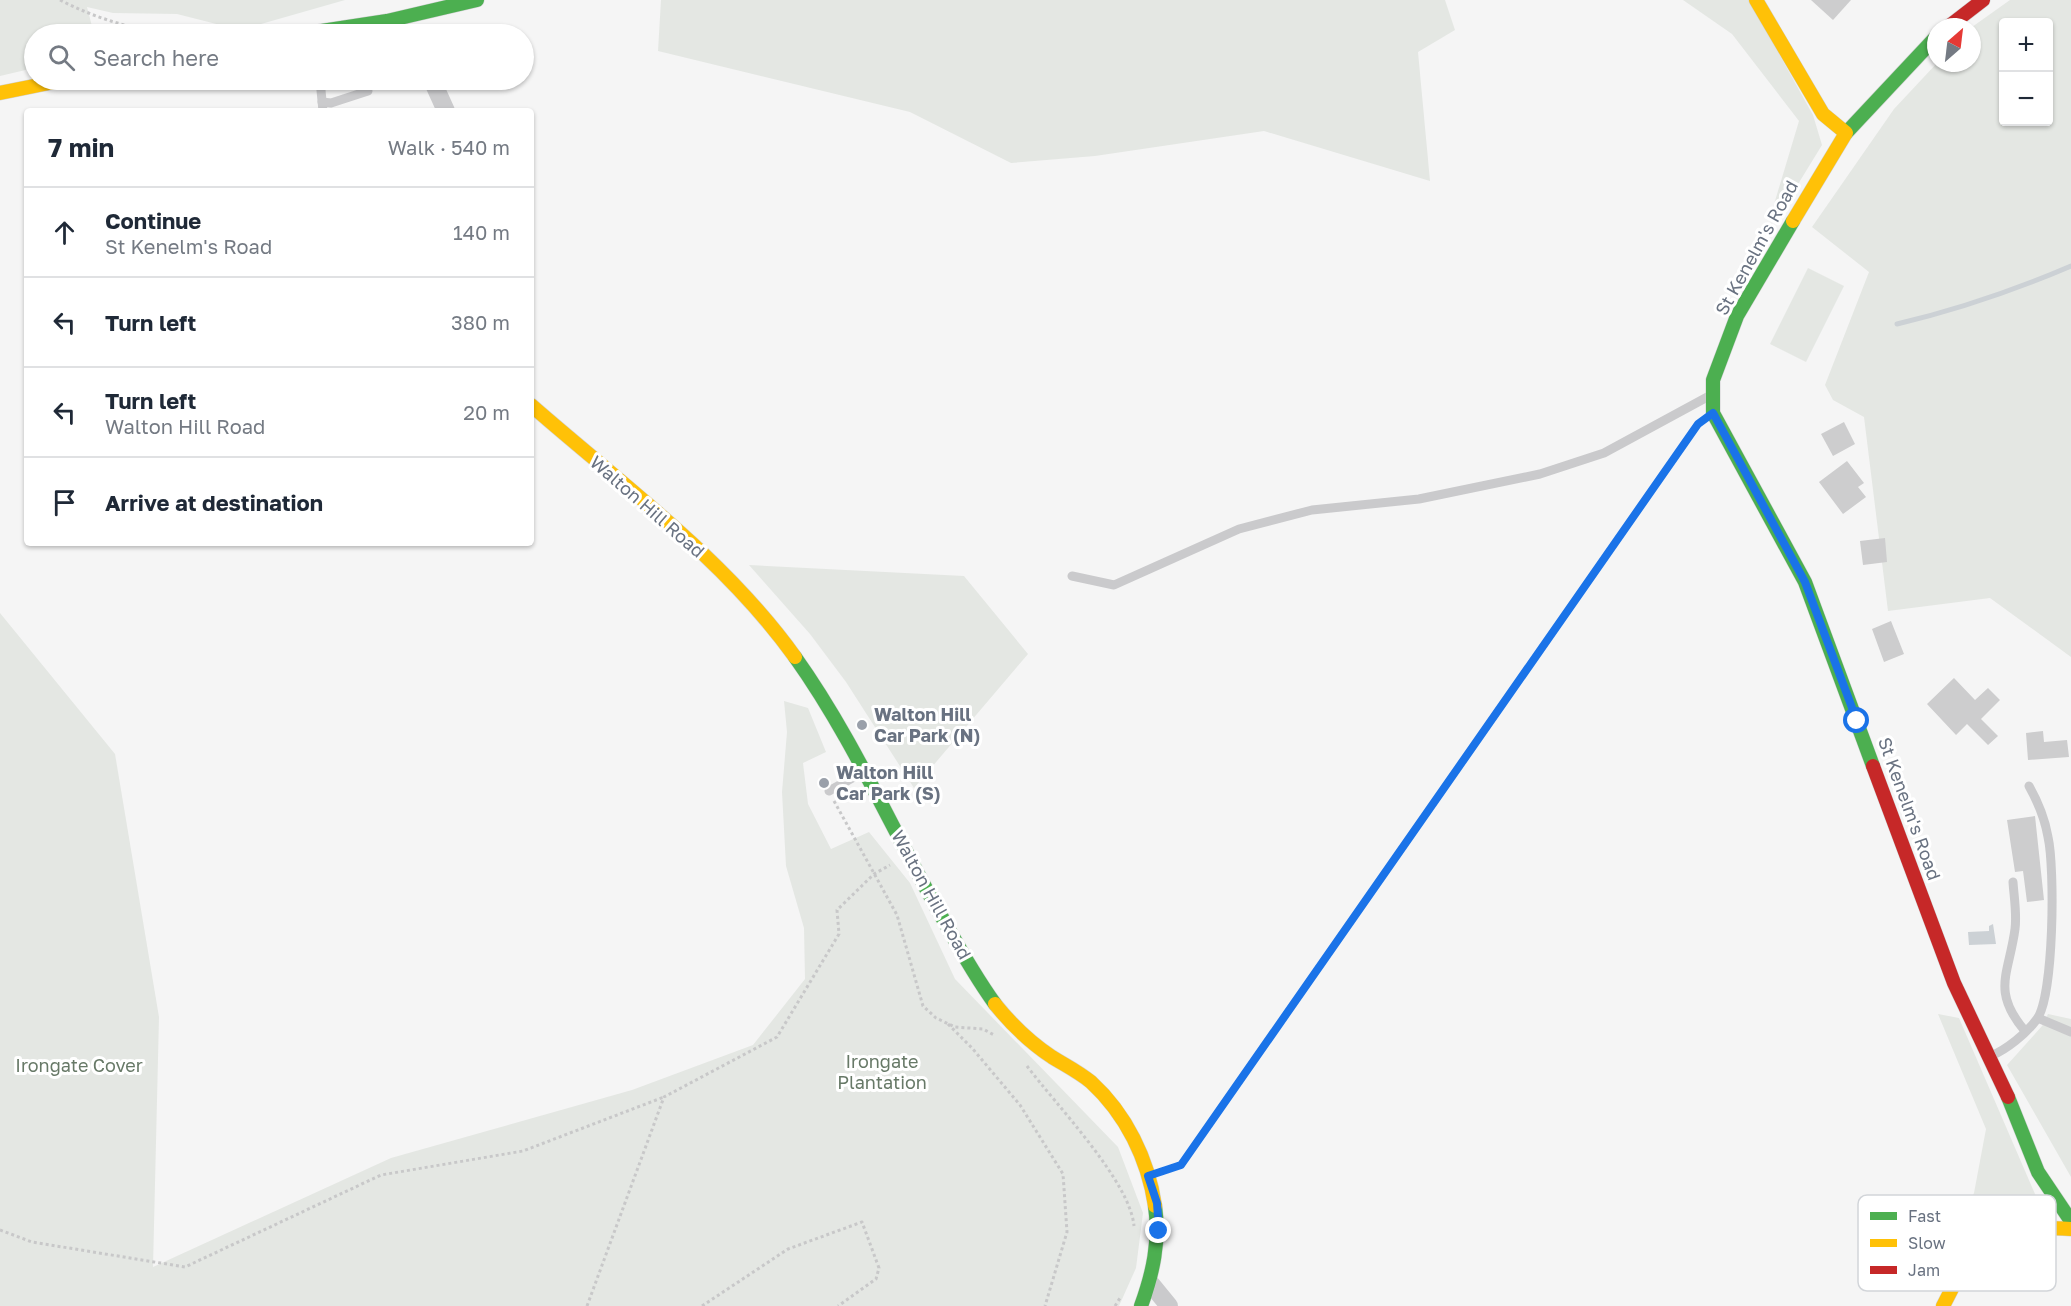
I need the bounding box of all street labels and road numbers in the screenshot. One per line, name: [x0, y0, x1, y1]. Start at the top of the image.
street label: St Kenelm's Road: [1710, 176, 1802, 319]
street label: Walton Hill Road: [586, 451, 709, 562]
street label: St Kenelm's Road: [1874, 734, 1946, 883]
street label: Walton Hill Road: [887, 826, 976, 963]

